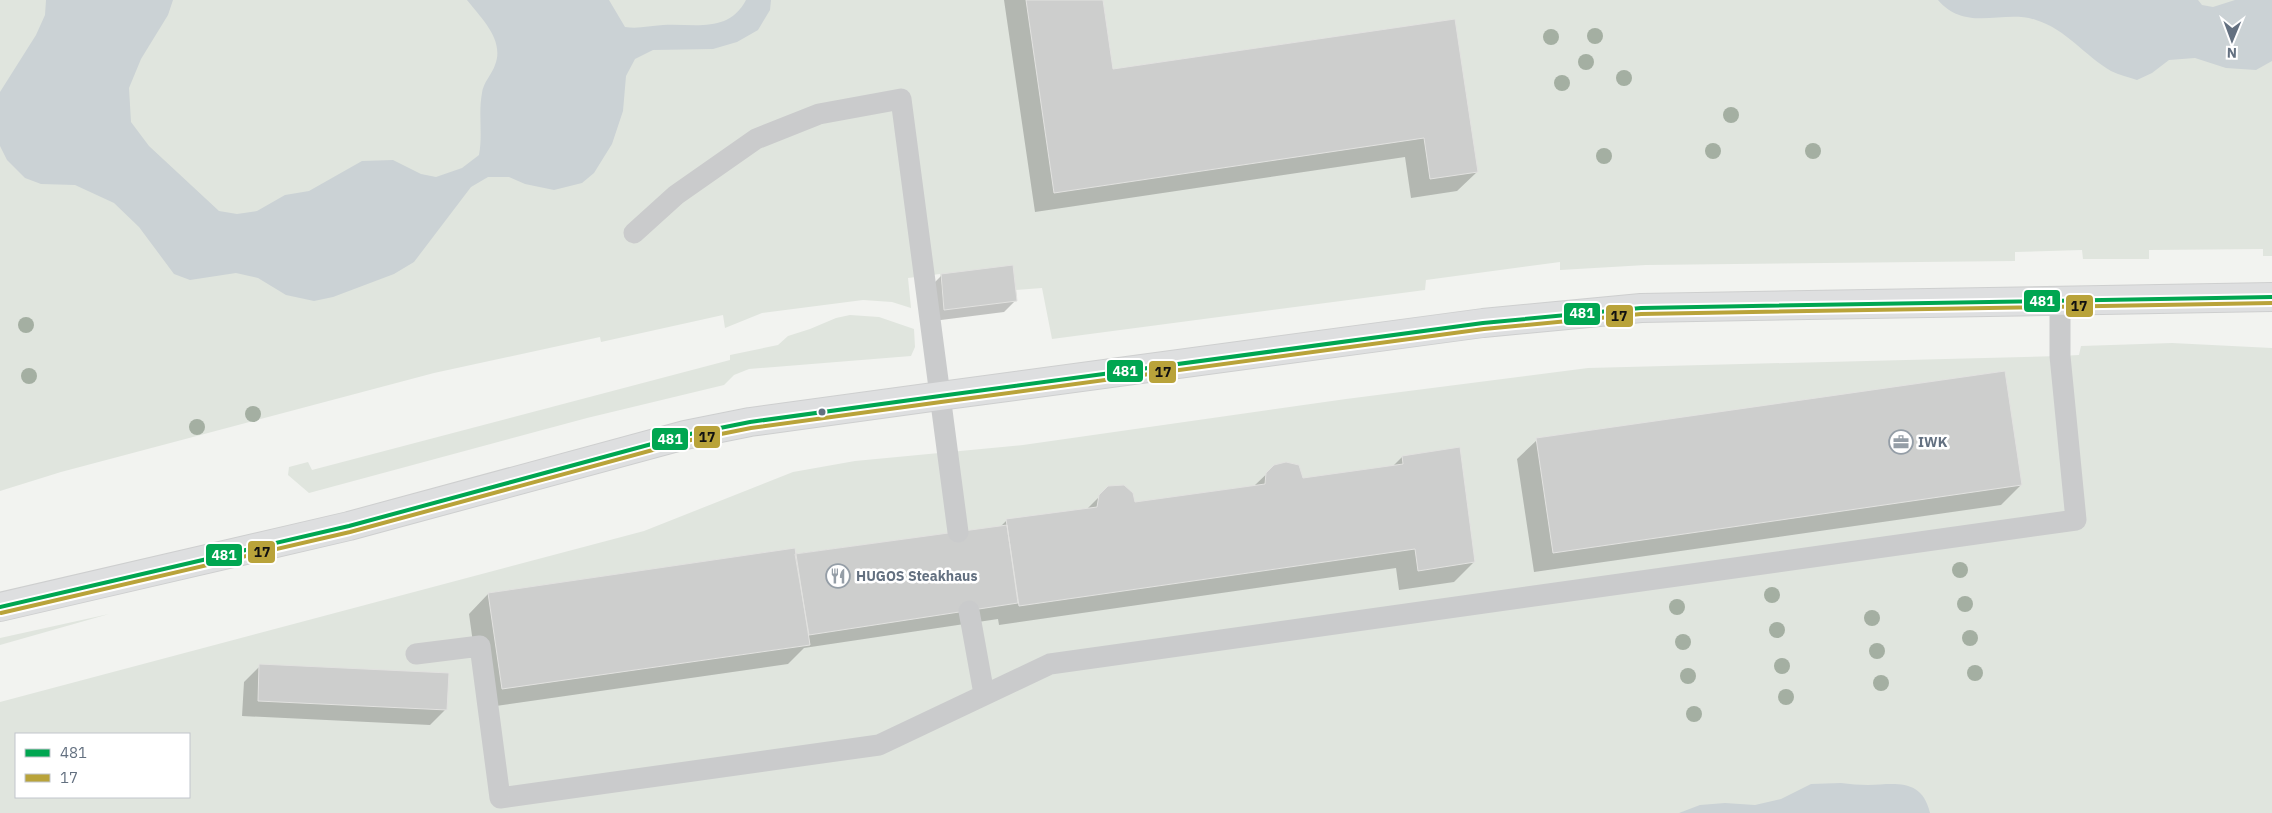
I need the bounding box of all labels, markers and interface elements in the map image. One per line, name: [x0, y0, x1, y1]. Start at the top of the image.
north arrow: [2207, 15, 2257, 65]
text: N: [2227, 44, 2237, 62]
line badge: 481: [2023, 289, 2061, 313]
text: 481: [2029, 292, 2055, 310]
line badge: 17: [2065, 294, 2094, 318]
text: 17: [2071, 297, 2087, 315]
line badge: 481: [1563, 302, 1601, 326]
text: 481: [1569, 304, 1595, 322]
line badge: 17: [1605, 304, 1634, 328]
text: 17: [1611, 307, 1627, 325]
line badge: 481: [1106, 359, 1144, 383]
line badge: 17: [1148, 360, 1177, 384]
text: 481: [1112, 362, 1138, 380]
text: 17: [1155, 363, 1171, 381]
unlabelled marker: [817, 407, 827, 417]
line badge: 17: [693, 425, 721, 449]
line badge: 481: [651, 427, 689, 451]
text: 17: [699, 428, 715, 446]
office icon: IWK: [1888, 429, 1914, 455]
text: 481: [657, 430, 683, 448]
place label: IWK: [1918, 433, 1948, 451]
line badge: 17: [247, 540, 276, 564]
line badge: 481: [205, 543, 243, 567]
text: 17: [254, 543, 270, 561]
text: 481: [211, 546, 237, 564]
restaurant icon: HUGOS Steakhaus: [825, 563, 851, 589]
place label: HUGOS Steakhaus: [856, 567, 978, 585]
legend: [15, 733, 190, 798]
text: 481: [60, 743, 87, 762]
text: 17: [60, 768, 78, 787]

